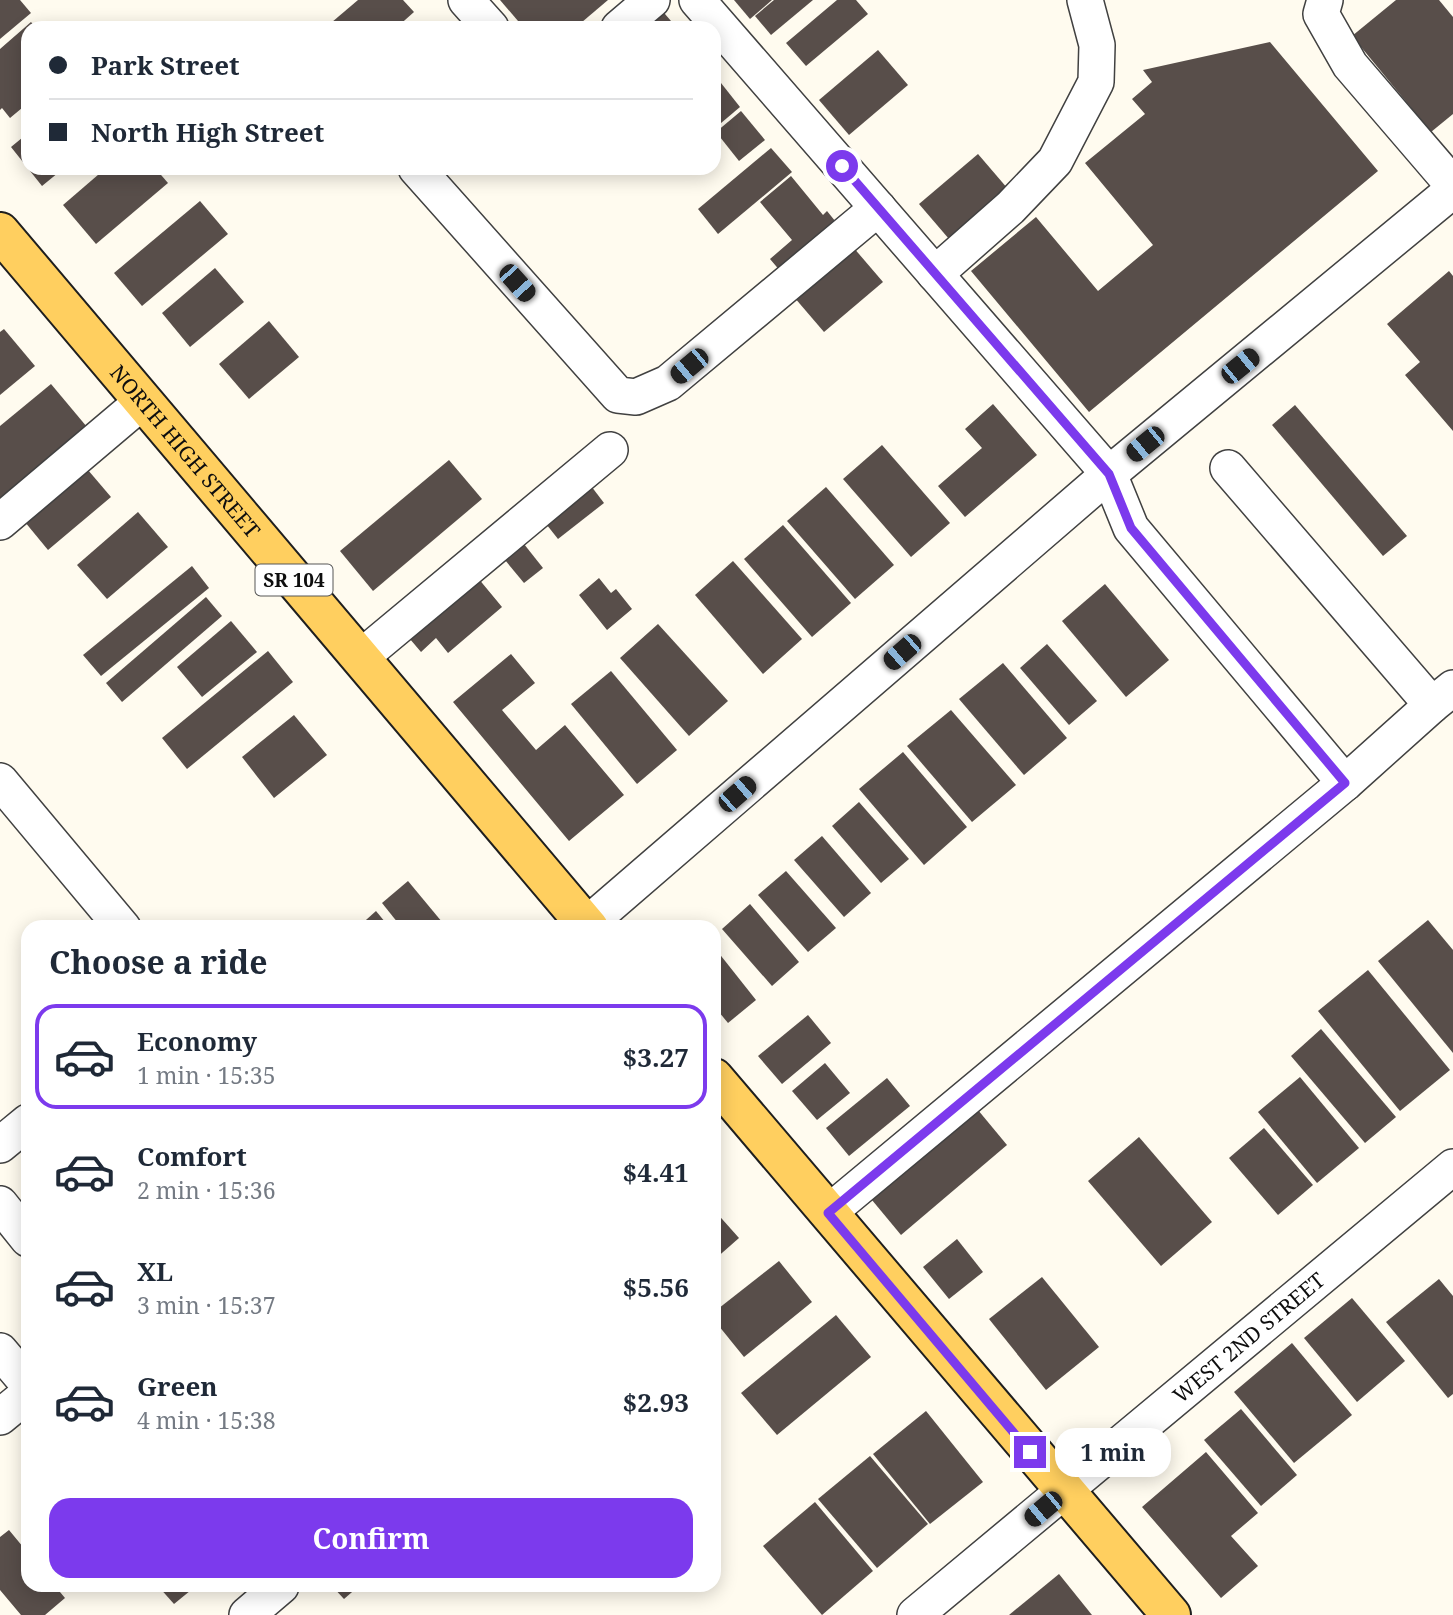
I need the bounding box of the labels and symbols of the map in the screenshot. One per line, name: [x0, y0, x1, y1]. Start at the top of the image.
route start: [826, 150, 858, 182]
car: [496, 260, 539, 306]
car: [667, 344, 712, 388]
car: [1218, 345, 1263, 387]
street label: NORTH HIGH STREET: [104, 359, 267, 544]
car: [1123, 423, 1168, 465]
road number: SR 104: [256, 565, 332, 596]
car: [880, 630, 925, 674]
car: [715, 772, 760, 816]
street label: WEST 2ND STREET: [1167, 1266, 1330, 1409]
callout: 1 min: [1054, 1428, 1170, 1476]
route end: [1014, 1436, 1046, 1468]
car: [1021, 1487, 1066, 1531]

